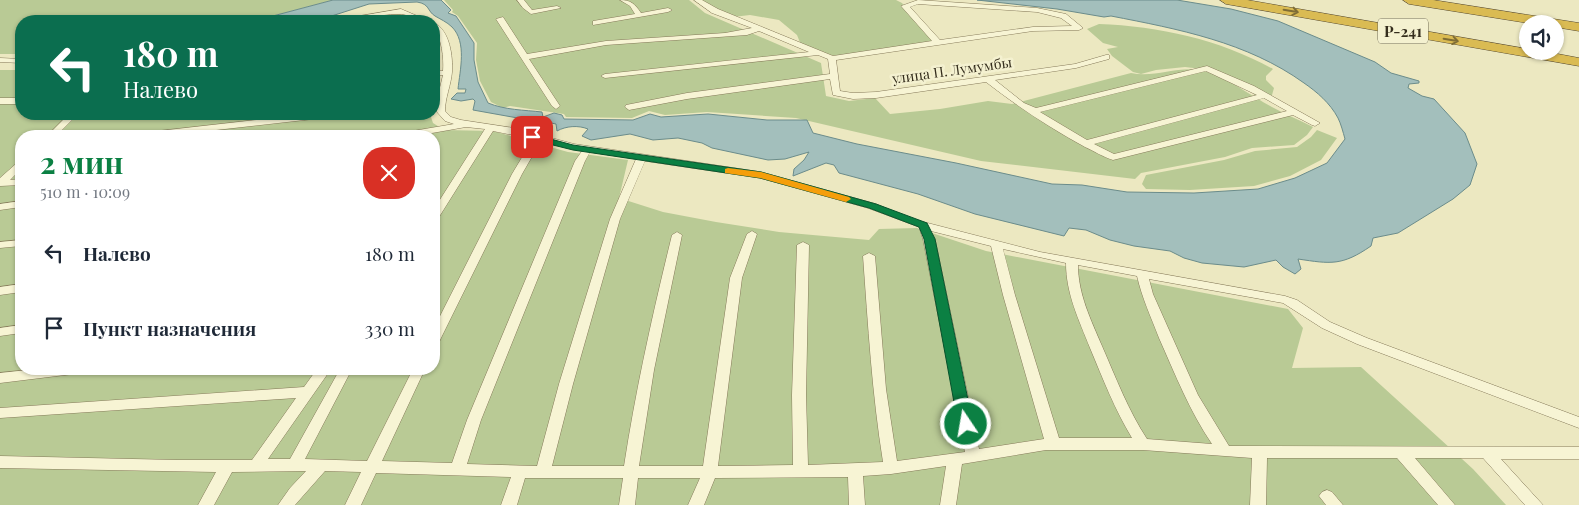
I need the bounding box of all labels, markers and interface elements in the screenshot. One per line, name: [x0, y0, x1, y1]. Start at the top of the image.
one-way arrow: [1283, 7, 1299, 16]
map controls: [1519, 15, 1564, 60]
button: sound: [1519, 15, 1564, 60]
road number: Р-241: [1378, 18, 1428, 44]
text: 180 m: [123, 29, 218, 76]
icon: left: [40, 35, 105, 100]
one-way arrow: [1443, 35, 1459, 45]
street label: улица П. Лумумбы: [890, 52, 1013, 88]
text: Налево: [123, 74, 198, 104]
pin: [511, 116, 553, 158]
icon: arrive: [518, 123, 546, 151]
text: 2 мин: [40, 142, 123, 182]
button: close: [363, 147, 415, 199]
text: 510 m · 10:09: [40, 181, 130, 202]
icon: left: [40, 239, 68, 267]
text: Налево: [83, 240, 151, 266]
text: 180 m: [365, 240, 415, 266]
icon: arrive: [40, 314, 68, 342]
text: Пункт назначения: [83, 315, 256, 341]
text: 330 m: [365, 315, 415, 341]
position arrow: [939, 397, 991, 449]

